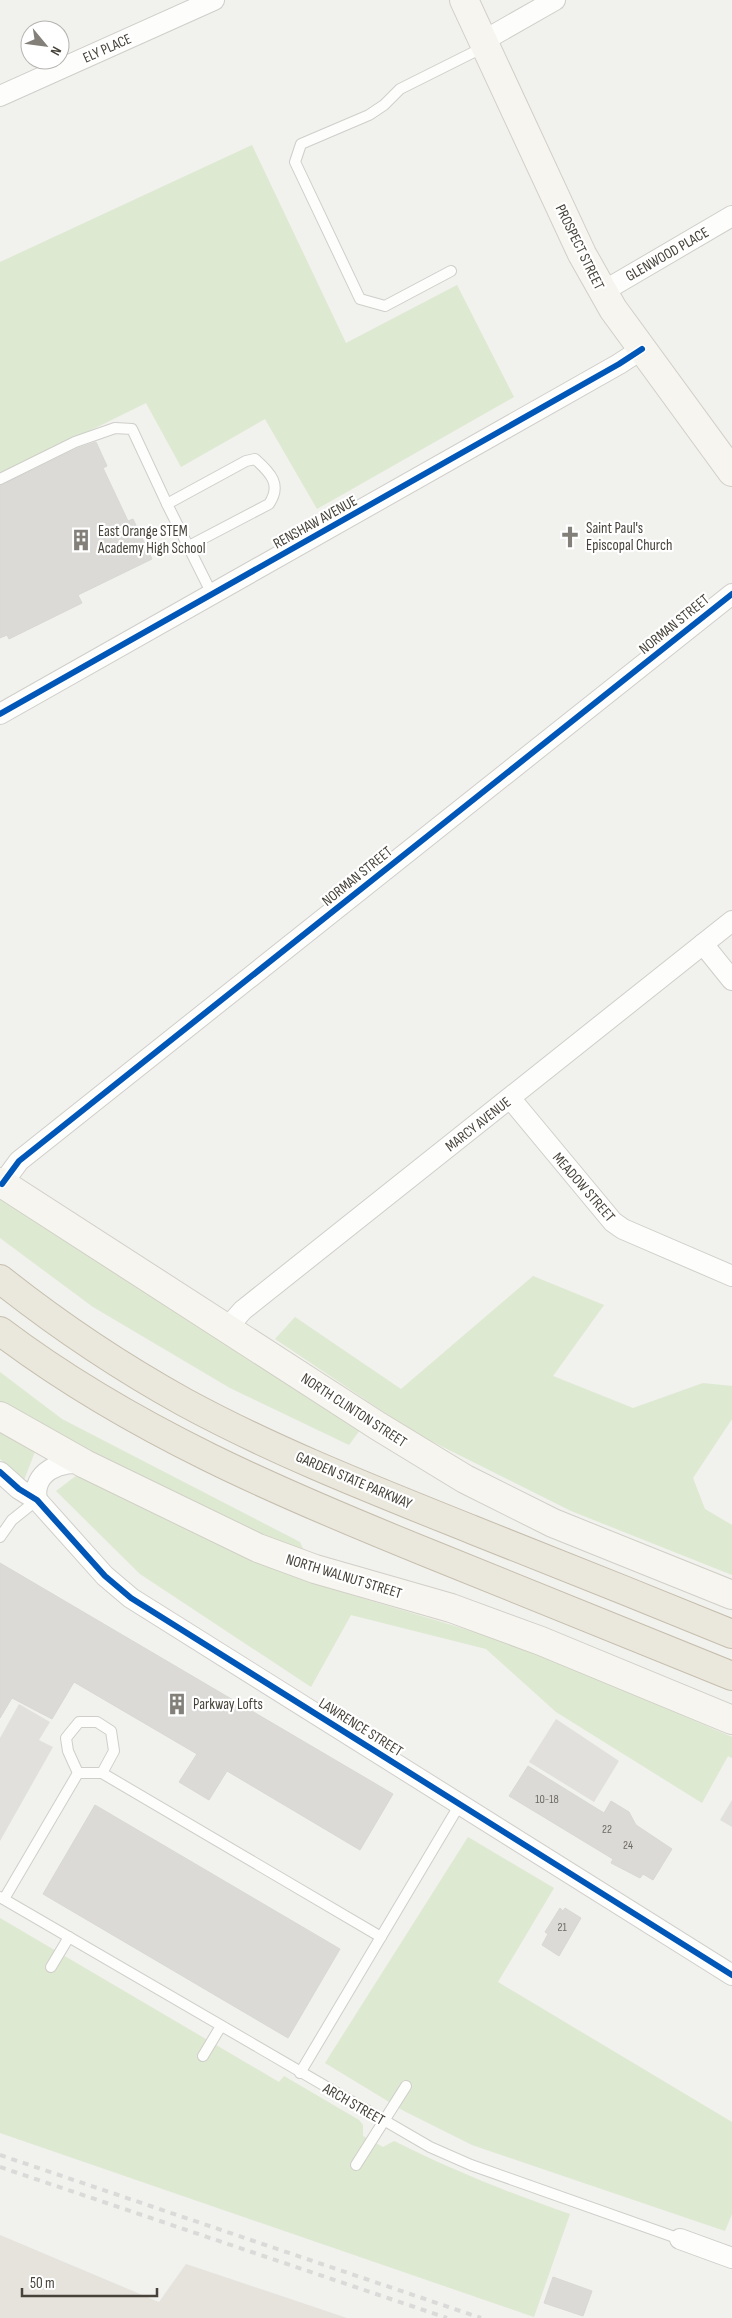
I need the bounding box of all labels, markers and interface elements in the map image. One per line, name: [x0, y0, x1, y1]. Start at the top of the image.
north arrow: [20, 20, 70, 70]
street label: ELY PLACE: [80, 29, 134, 68]
text: N: [47, 44, 65, 58]
street label: PROSPECT STREET: [551, 201, 608, 293]
street label: GLENWOOD PLACE: [622, 223, 712, 286]
street label: RENSHAW AVENUE: [270, 492, 361, 553]
place label: Saint Paul's Episcopal Church: [586, 519, 672, 555]
place label: East Orange STEM Academy High School: [97, 522, 206, 558]
church icon: Saint Paul's Episcopal Church: [557, 524, 583, 550]
building icon: East Orange STEM Academy High School: [68, 527, 94, 553]
street label: NORMAN STREET: [635, 590, 713, 659]
street label: NORMAN STREET: [318, 842, 396, 911]
street label: MARCY AVENUE: [442, 1093, 515, 1156]
street label: MEADOW STREET: [548, 1149, 619, 1226]
street label: NORTH CLINTON STREET: [297, 1369, 410, 1452]
street label: GARDEN STATE PARKWAY: [293, 1447, 415, 1514]
street label: NORTH WALNUT STREET: [283, 1550, 404, 1603]
building icon: Parkway Lofts: [164, 1691, 190, 1717]
street label: LAWRENCE STREET: [315, 1694, 406, 1761]
place label: Parkway Lofts: [193, 1695, 263, 1714]
house number: 10-18: [535, 1792, 559, 1807]
house number: 22: [602, 1822, 612, 1837]
house number: 24: [623, 1838, 633, 1853]
house number: 21: [557, 1920, 567, 1935]
street label: ARCH STREET: [319, 2079, 388, 2130]
scale bar: [22, 2266, 158, 2298]
text: 50 m: [30, 2274, 55, 2293]

